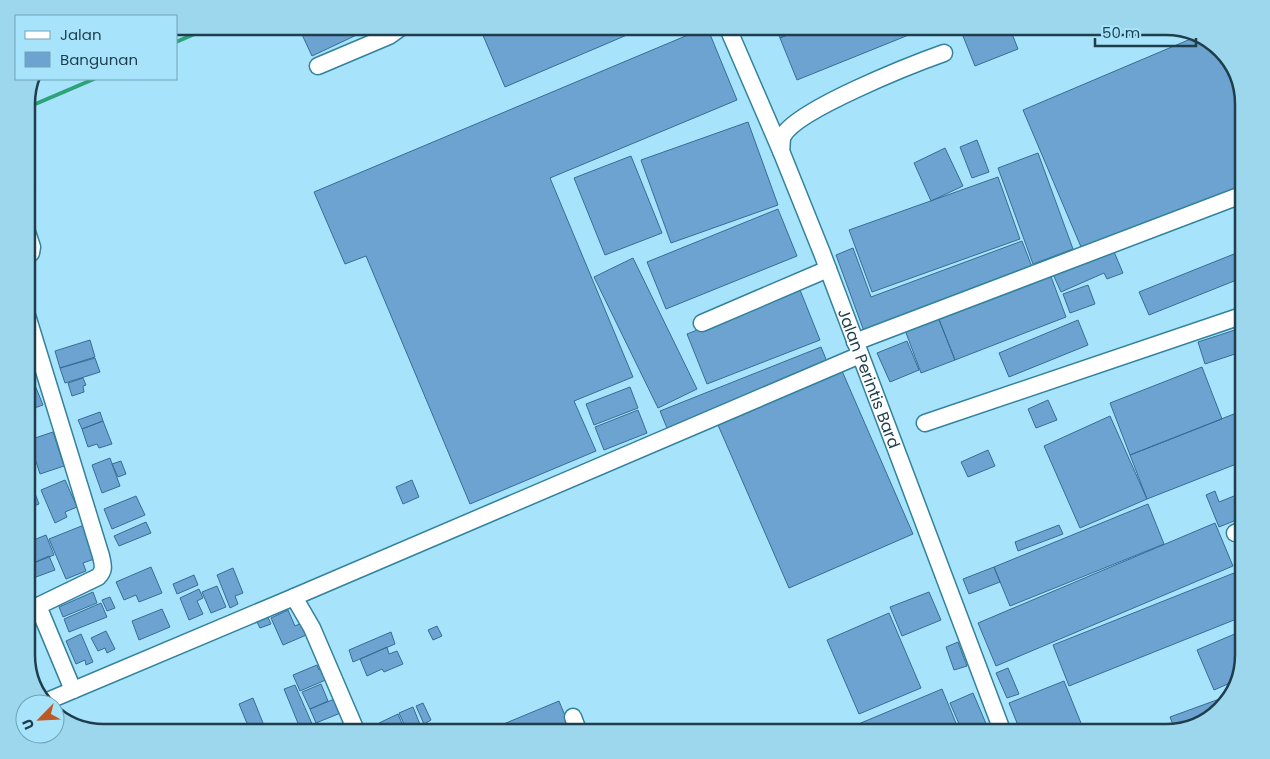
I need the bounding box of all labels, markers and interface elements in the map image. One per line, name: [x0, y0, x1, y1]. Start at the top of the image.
legend: [15, 15, 178, 80]
scale bar: [1095, 15, 1196, 47]
text: 50 m: [1102, 22, 1140, 43]
text: Jalan: [60, 24, 102, 45]
text: Bangunan: [60, 49, 138, 70]
street label: Jalan Perintis Bard: [832, 305, 906, 452]
north arrow: [15, 694, 65, 744]
text: U: [17, 716, 39, 733]

